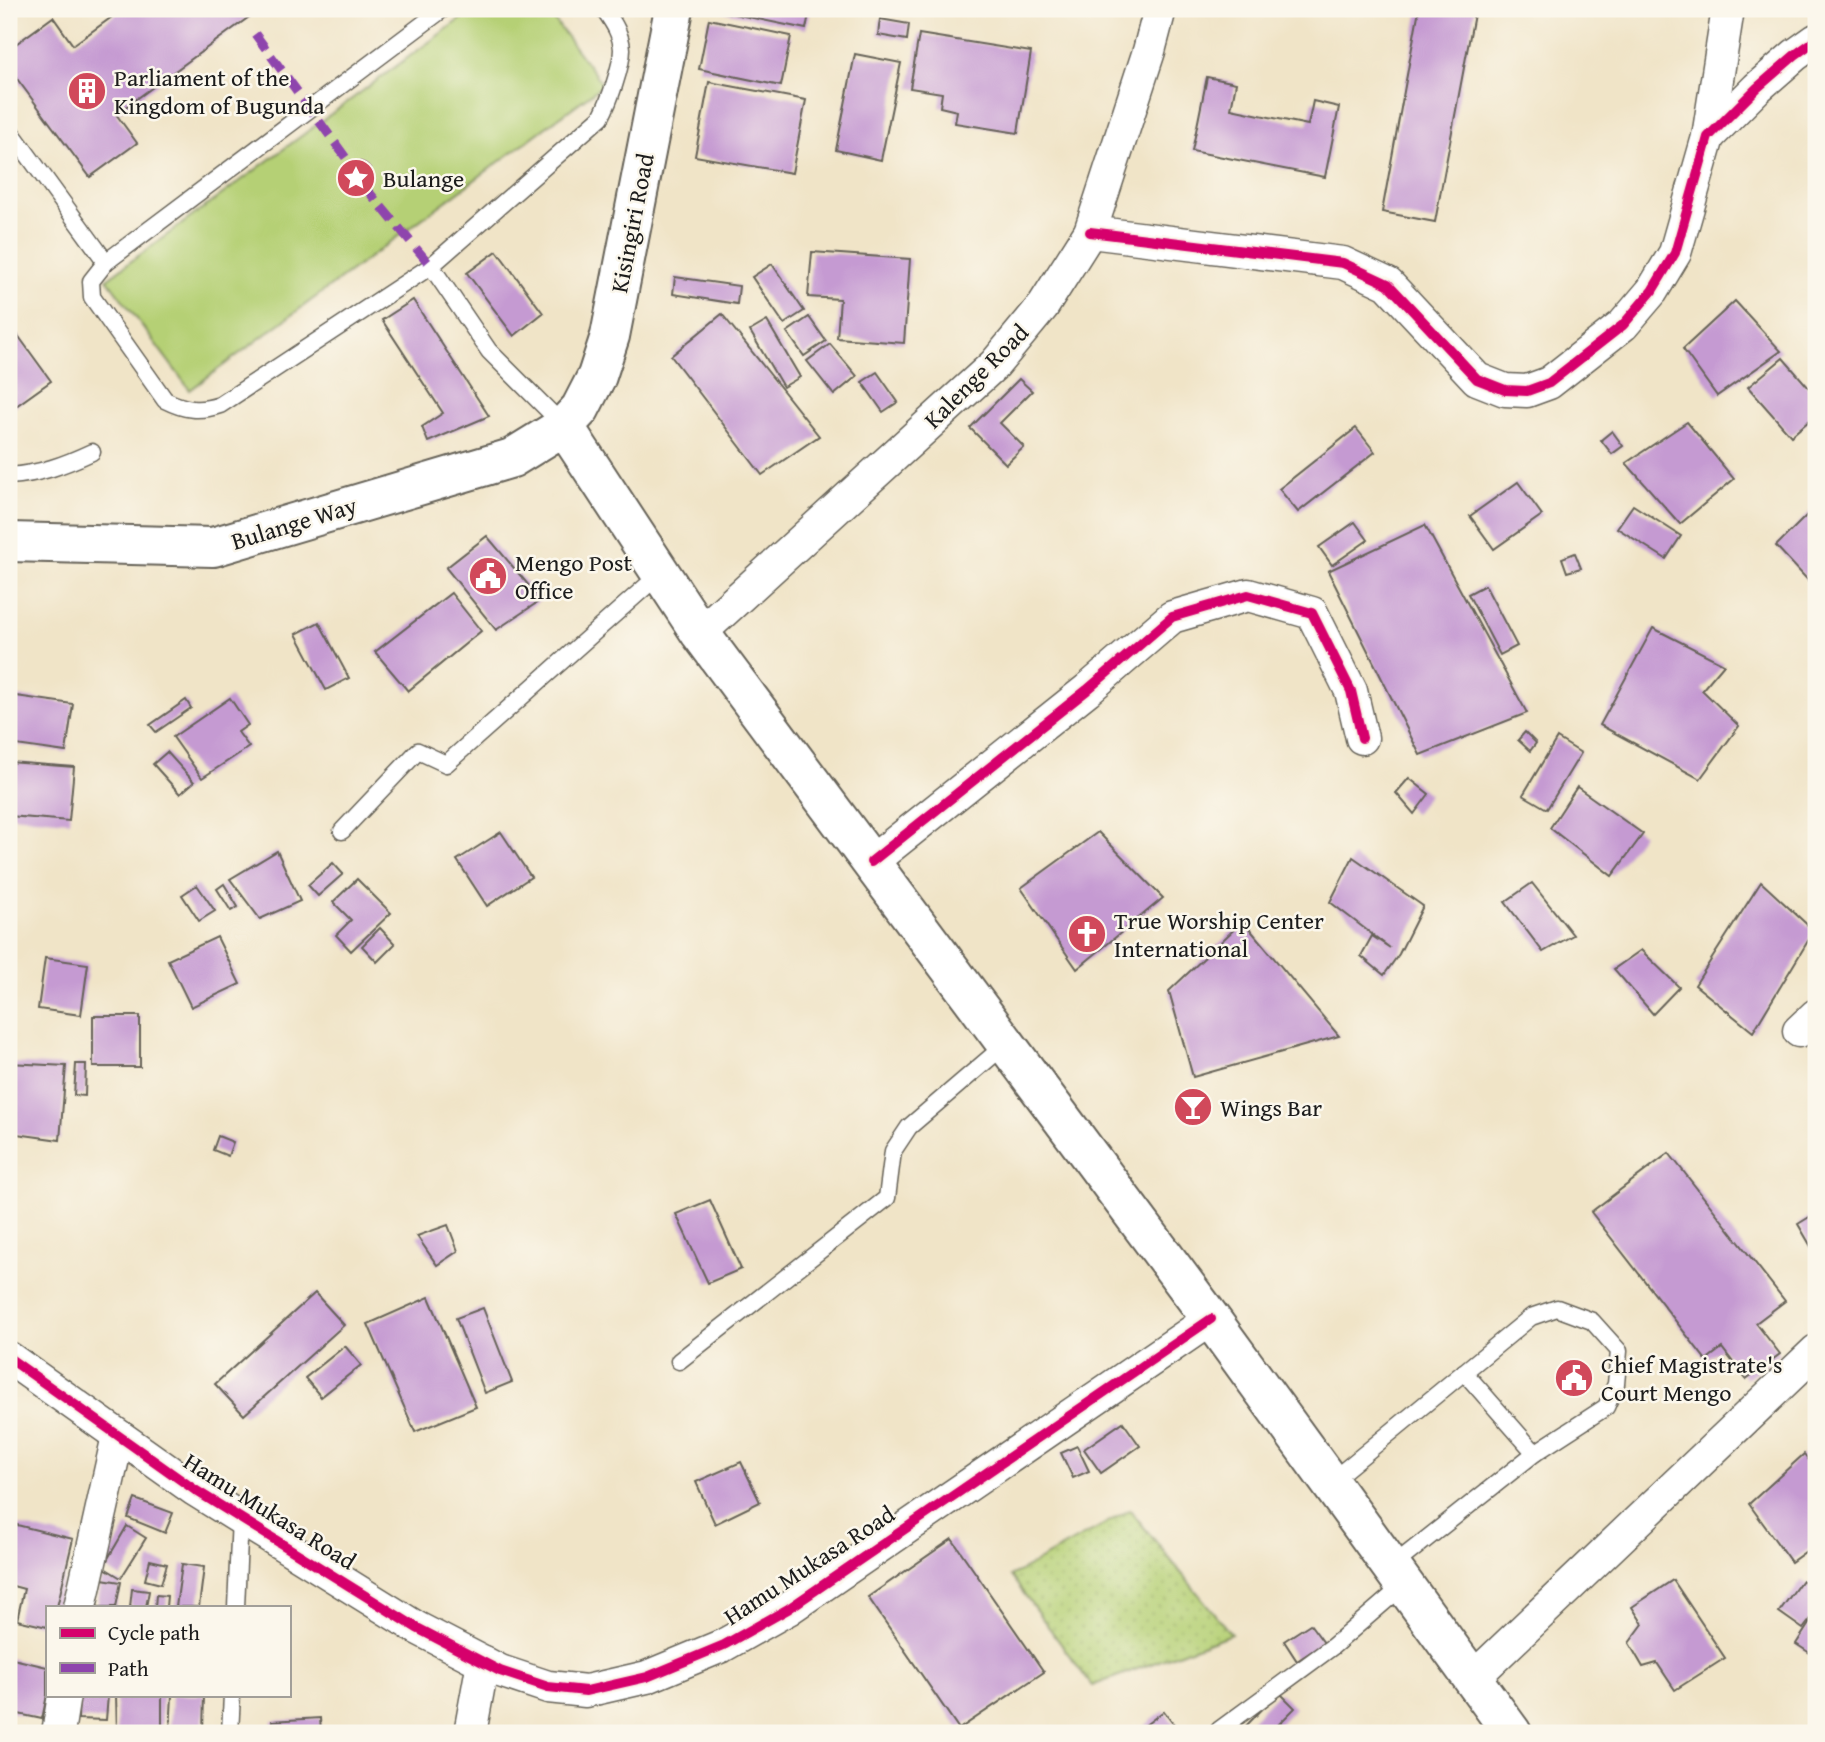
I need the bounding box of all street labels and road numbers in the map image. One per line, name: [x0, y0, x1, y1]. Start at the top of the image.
street label: Kisingiri Road: [601, 150, 663, 296]
street label: Kalenge Road: [916, 316, 1036, 436]
street label: Bulange Way: [227, 487, 361, 559]
street label: Hamu Mukasa Road: [177, 1444, 363, 1578]
street label: Hamu Mukasa Road: [717, 1496, 902, 1634]

